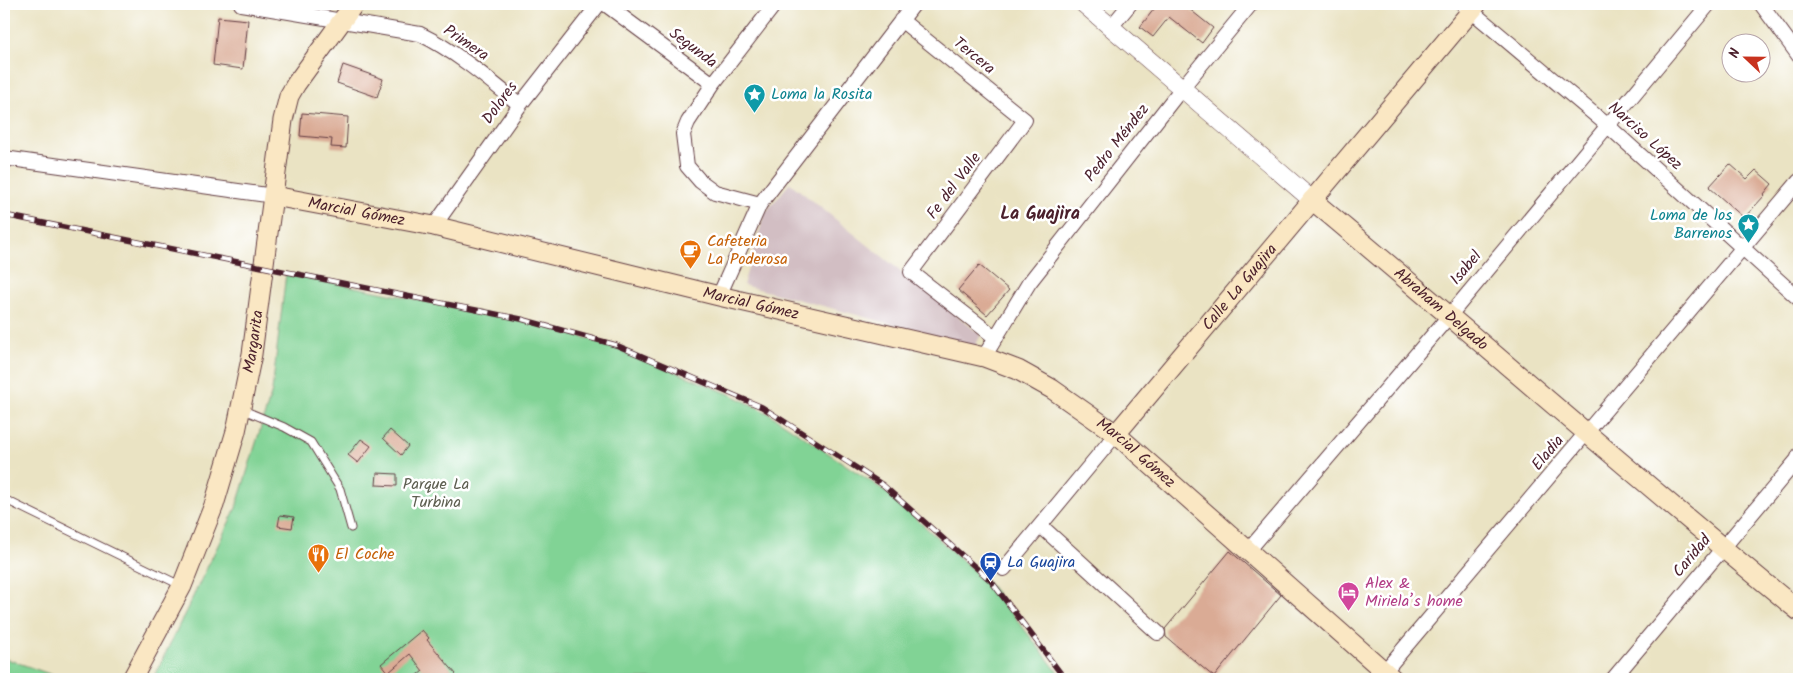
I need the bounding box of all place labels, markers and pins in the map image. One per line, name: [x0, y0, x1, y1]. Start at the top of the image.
place icon: Loma la Rosita: [743, 82, 767, 113]
place label: Loma la Rosita: [771, 82, 872, 107]
place label: Loma de los Barrenos: [1650, 203, 1732, 246]
place icon: Loma de los Barrenos: [1736, 212, 1760, 243]
place label: Cafeteria La Poderosa: [707, 229, 788, 272]
cafe icon: Cafeteria La Poderosa: [679, 238, 703, 269]
restaurant icon: El Coche: [307, 542, 331, 573]
place label: El Coche: [335, 542, 394, 567]
station icon: La Guajira: [979, 550, 1003, 581]
place label: La Guajira: [1007, 550, 1075, 575]
place label: Alex & Miriela’s home: [1365, 571, 1463, 614]
hotel icon: Alex & Miriela’s home: [1337, 580, 1361, 611]

